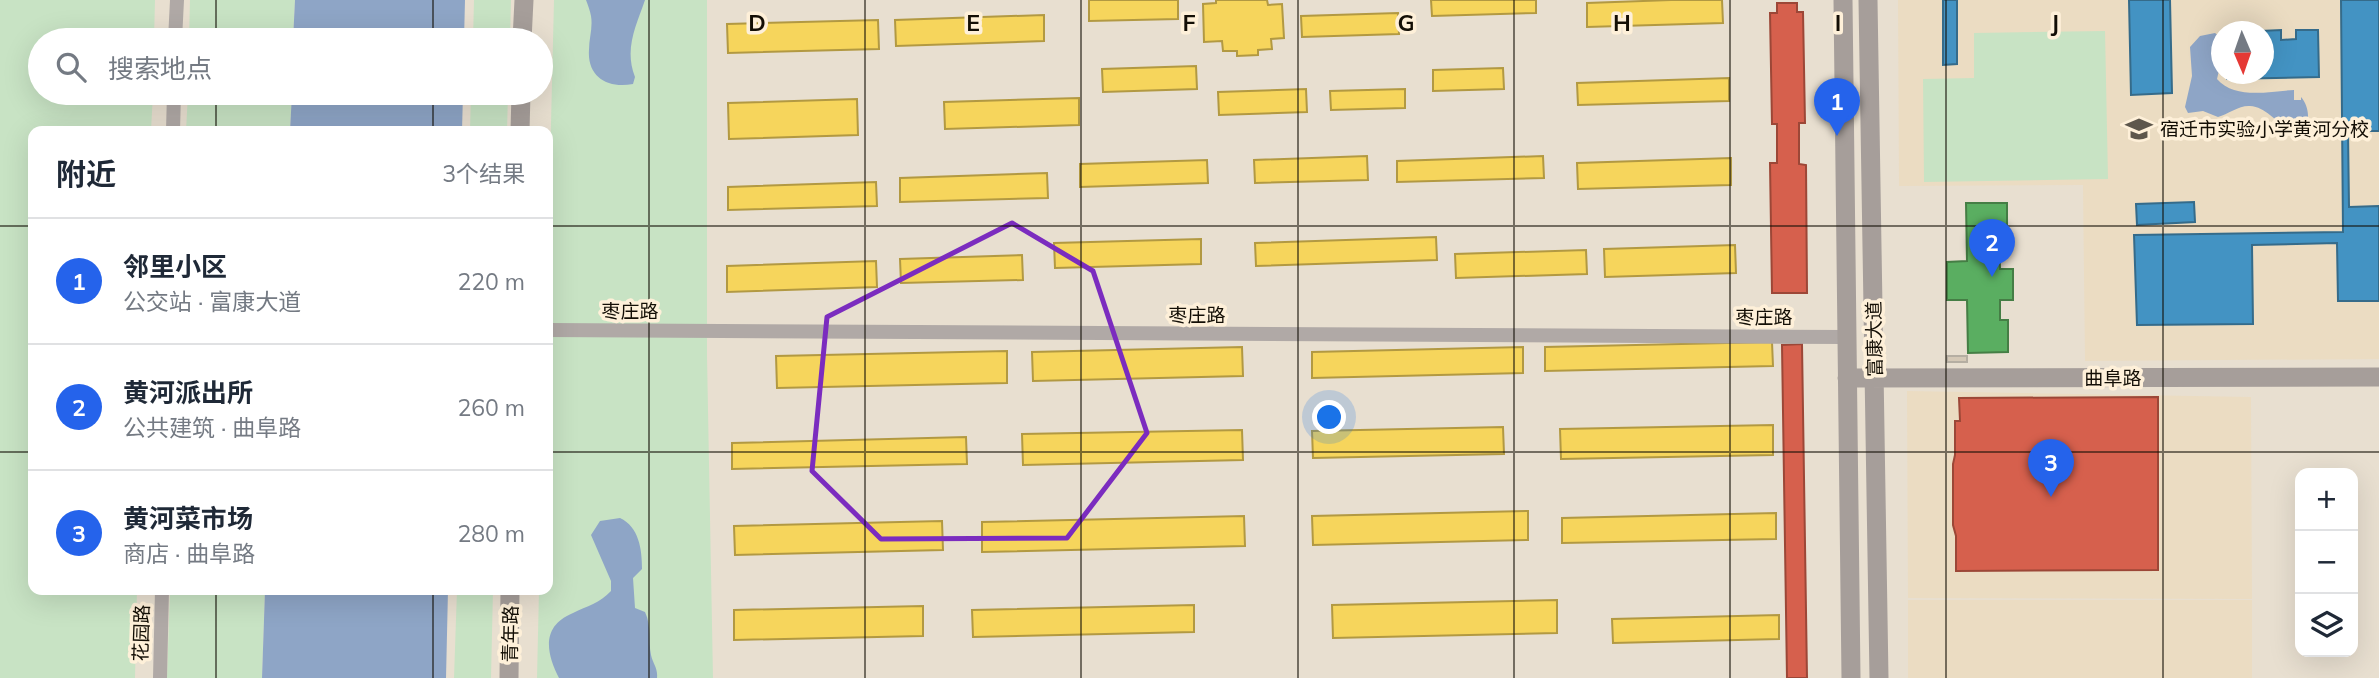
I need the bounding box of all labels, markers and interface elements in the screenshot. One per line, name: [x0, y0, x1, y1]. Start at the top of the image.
text: D: [748, 8, 766, 37]
text: E: [966, 8, 980, 37]
text: F: [1182, 8, 1196, 37]
text: G: [1397, 8, 1415, 37]
text: H: [1613, 8, 1631, 37]
text: I: [1835, 8, 1841, 37]
text: J: [2051, 8, 2059, 37]
north arrow: [2211, 21, 2274, 84]
search box: [28, 28, 553, 105]
icon: search: [52, 48, 90, 86]
text: 搜索地点: [108, 52, 212, 85]
pin: 1: [1814, 78, 1860, 136]
school or university icon: 宿迁市实验小学黄河分校: [2124, 114, 2154, 144]
place label: 宿迁市实验小学黄河分校: [2160, 117, 2369, 141]
text: 附近: [56, 155, 116, 193]
text: 3个结果: [442, 159, 525, 188]
pin: 2: [1969, 219, 2015, 277]
text: 邻里小区: [123, 250, 227, 283]
text: 1: [72, 267, 86, 296]
text: 220 m: [457, 267, 525, 296]
text: 公交站 · 富康大道: [123, 287, 301, 316]
street label: 枣庄路: [601, 299, 659, 323]
street label: 富康大道: [1861, 301, 1887, 377]
street label: 枣庄路: [1168, 303, 1226, 327]
street label: 枣庄路: [1735, 305, 1793, 329]
street label: 曲阜路: [2084, 366, 2142, 390]
text: 黄河派出所: [123, 376, 253, 409]
text: 2: [72, 393, 86, 422]
text: 260 m: [457, 393, 525, 422]
your location: [1312, 400, 1346, 434]
text: 公共建筑 · 曲阜路: [123, 413, 301, 442]
pin: 3: [2028, 439, 2074, 497]
map controls: [2295, 468, 2358, 657]
button: +: [2295, 468, 2358, 531]
text: 黄河菜市场: [123, 502, 253, 535]
text: 3: [72, 519, 86, 548]
text: 280 m: [457, 519, 525, 548]
button: −: [2295, 531, 2358, 594]
text: 商店 · 曲阜路: [123, 539, 255, 568]
button: layers: [2295, 594, 2358, 657]
street label: 花园路: [128, 604, 154, 662]
street label: 青年路: [498, 605, 522, 663]

